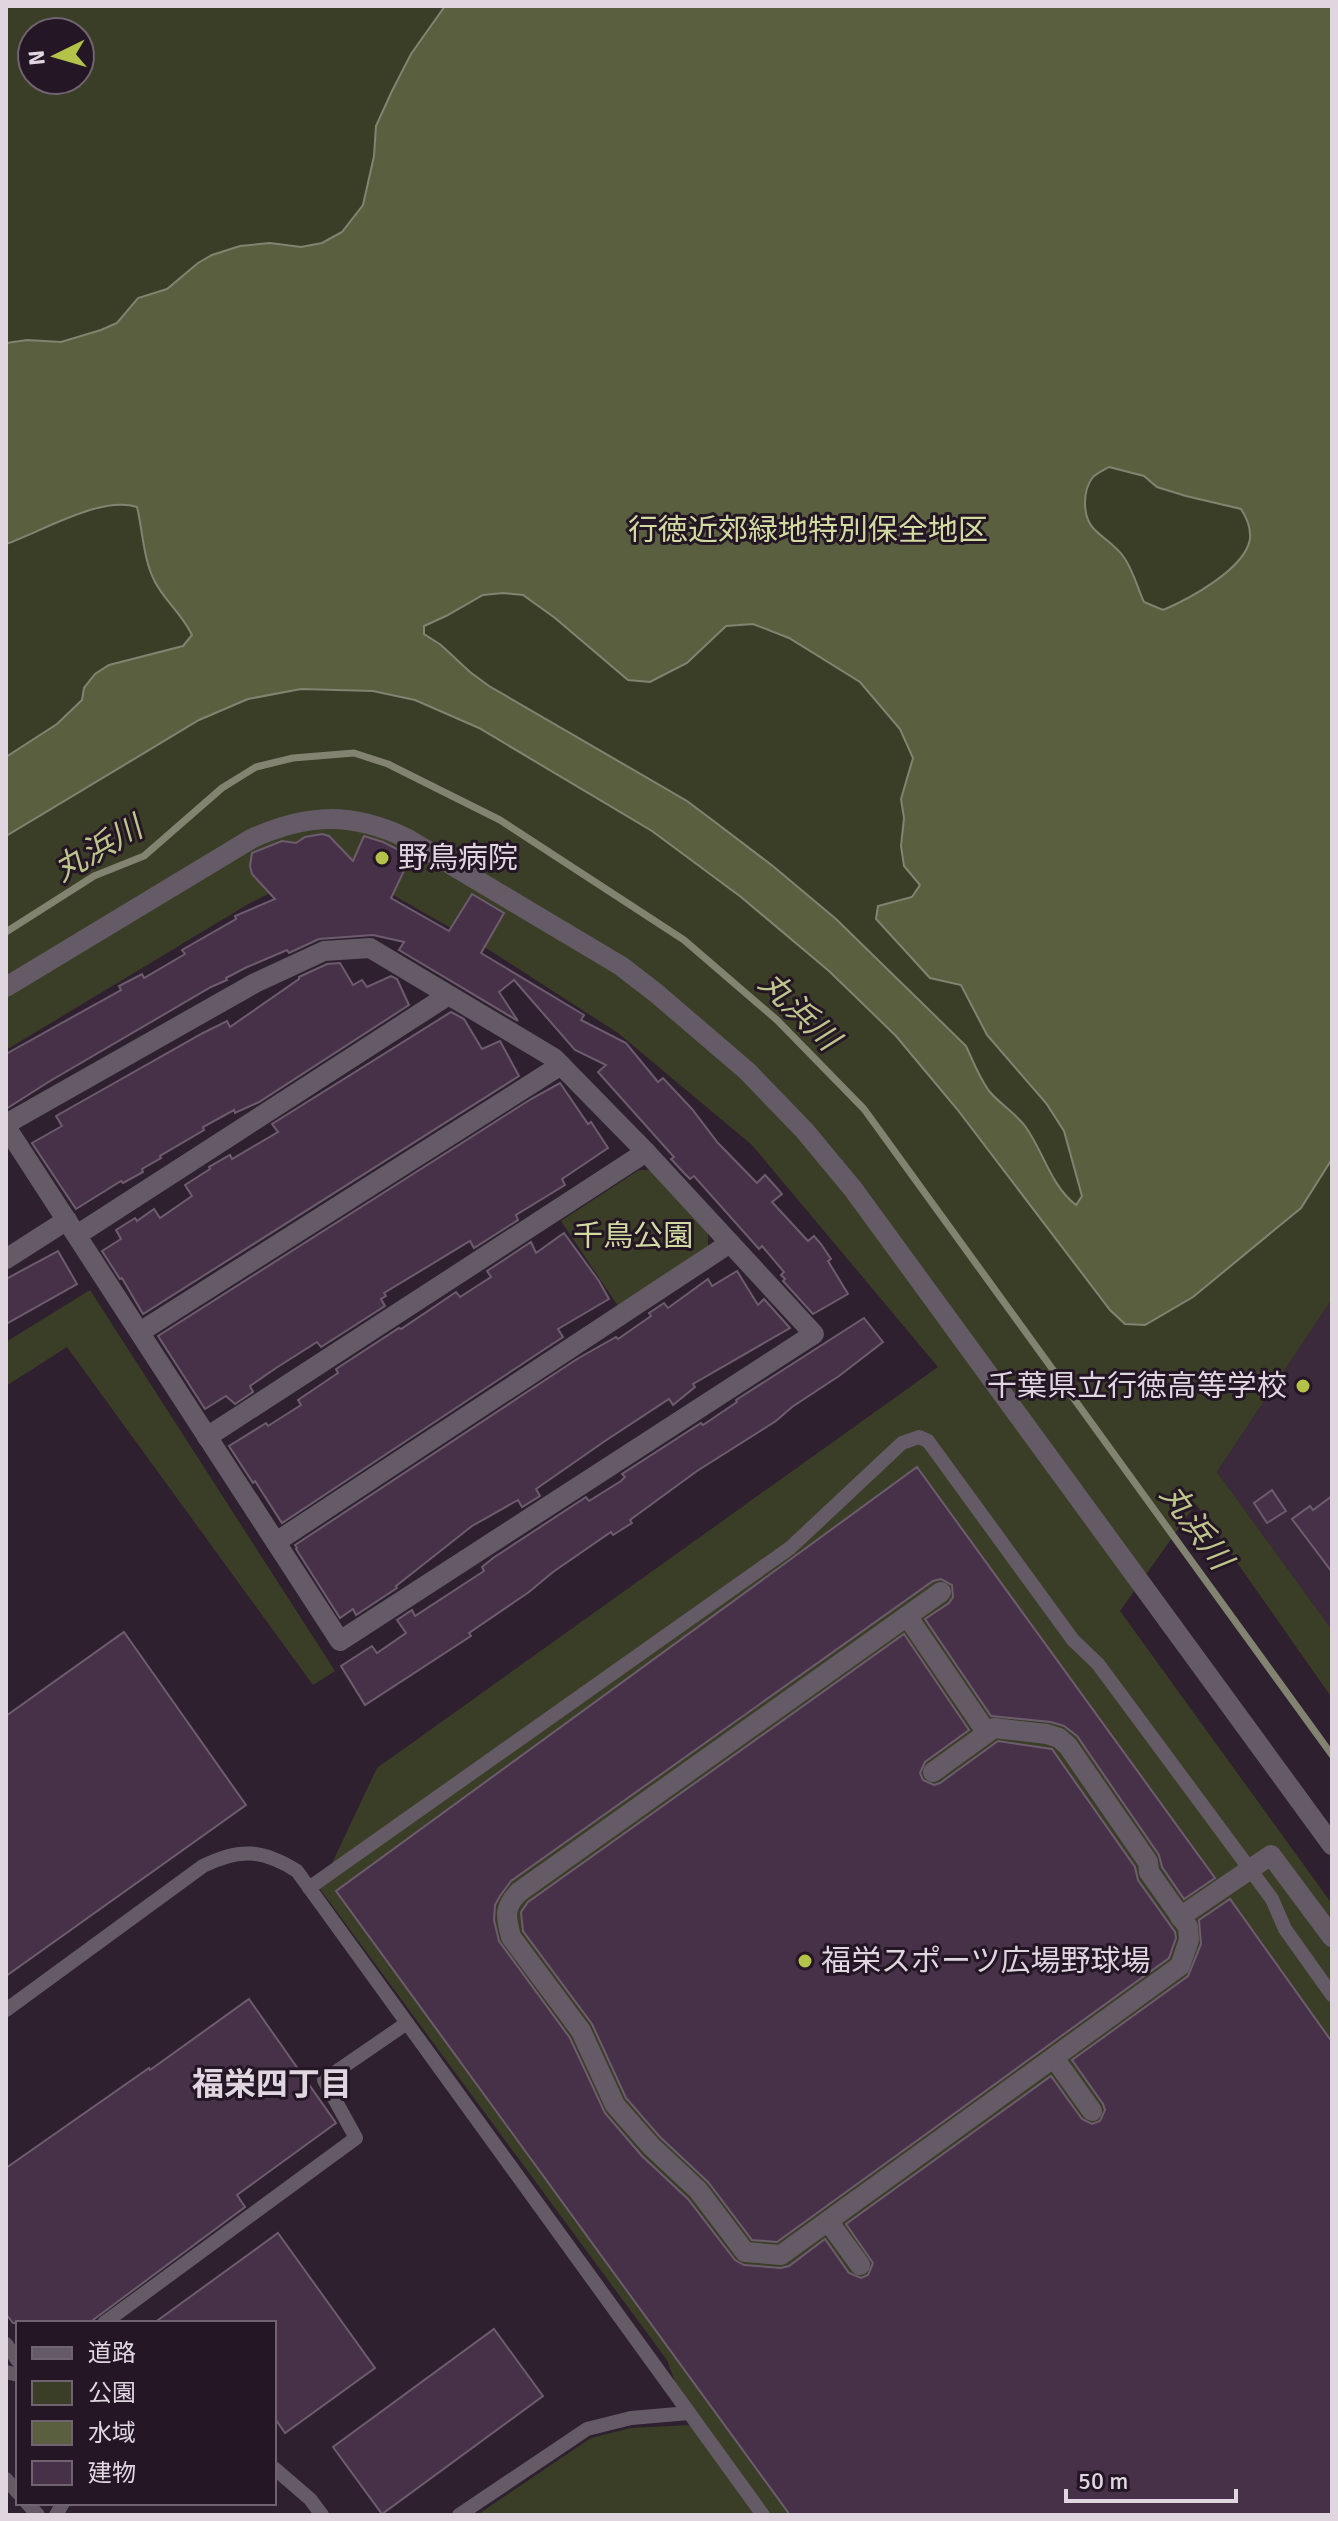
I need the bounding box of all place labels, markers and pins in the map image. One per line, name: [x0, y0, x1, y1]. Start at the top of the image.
place label: 野鳥病院: [398, 840, 518, 877]
marker: 野鳥病院: [373, 849, 391, 867]
place label: 千葉県立行徳高等学校: [987, 1368, 1287, 1405]
marker: 千葉県立行徳高等学校: [1294, 1377, 1312, 1395]
place label: 福栄スポーツ広場野球場: [821, 1943, 1150, 1980]
marker: 福栄スポーツ広場野球場: [796, 1952, 814, 1970]

